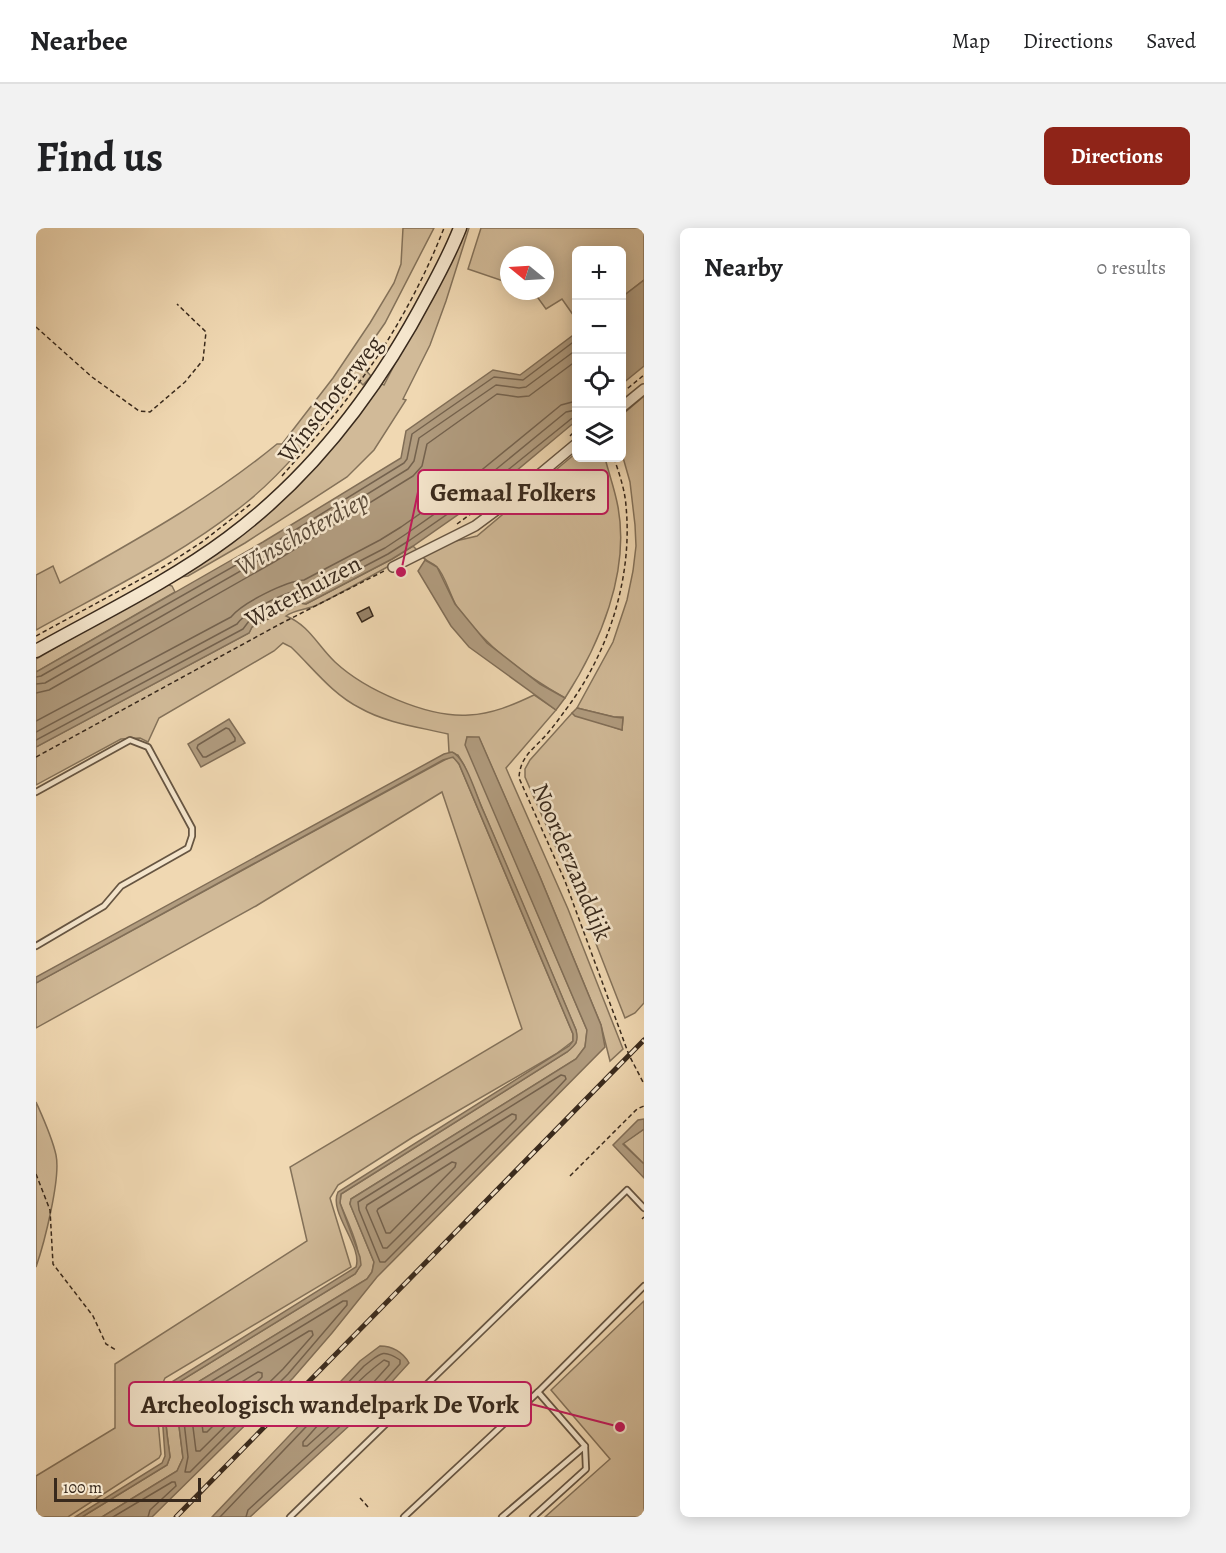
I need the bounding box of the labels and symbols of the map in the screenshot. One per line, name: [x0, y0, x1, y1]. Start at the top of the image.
north arrow: [500, 246, 554, 300]
street label: Winschoterweg: [270, 329, 390, 470]
callout: Gemaal Folkers: [418, 470, 608, 514]
text: Gemaal Folkers: [430, 475, 596, 510]
water label: Winschoterdiep: [229, 482, 375, 584]
street label: Waterhuizen: [239, 547, 367, 635]
street label: Noorderzanddijk: [524, 778, 620, 946]
callout: Archeologisch wandelpark De Vork: [129, 1382, 531, 1426]
text: Archeologisch wandelpark De Vork: [140, 1387, 520, 1422]
scale bar: [54, 1475, 201, 1502]

